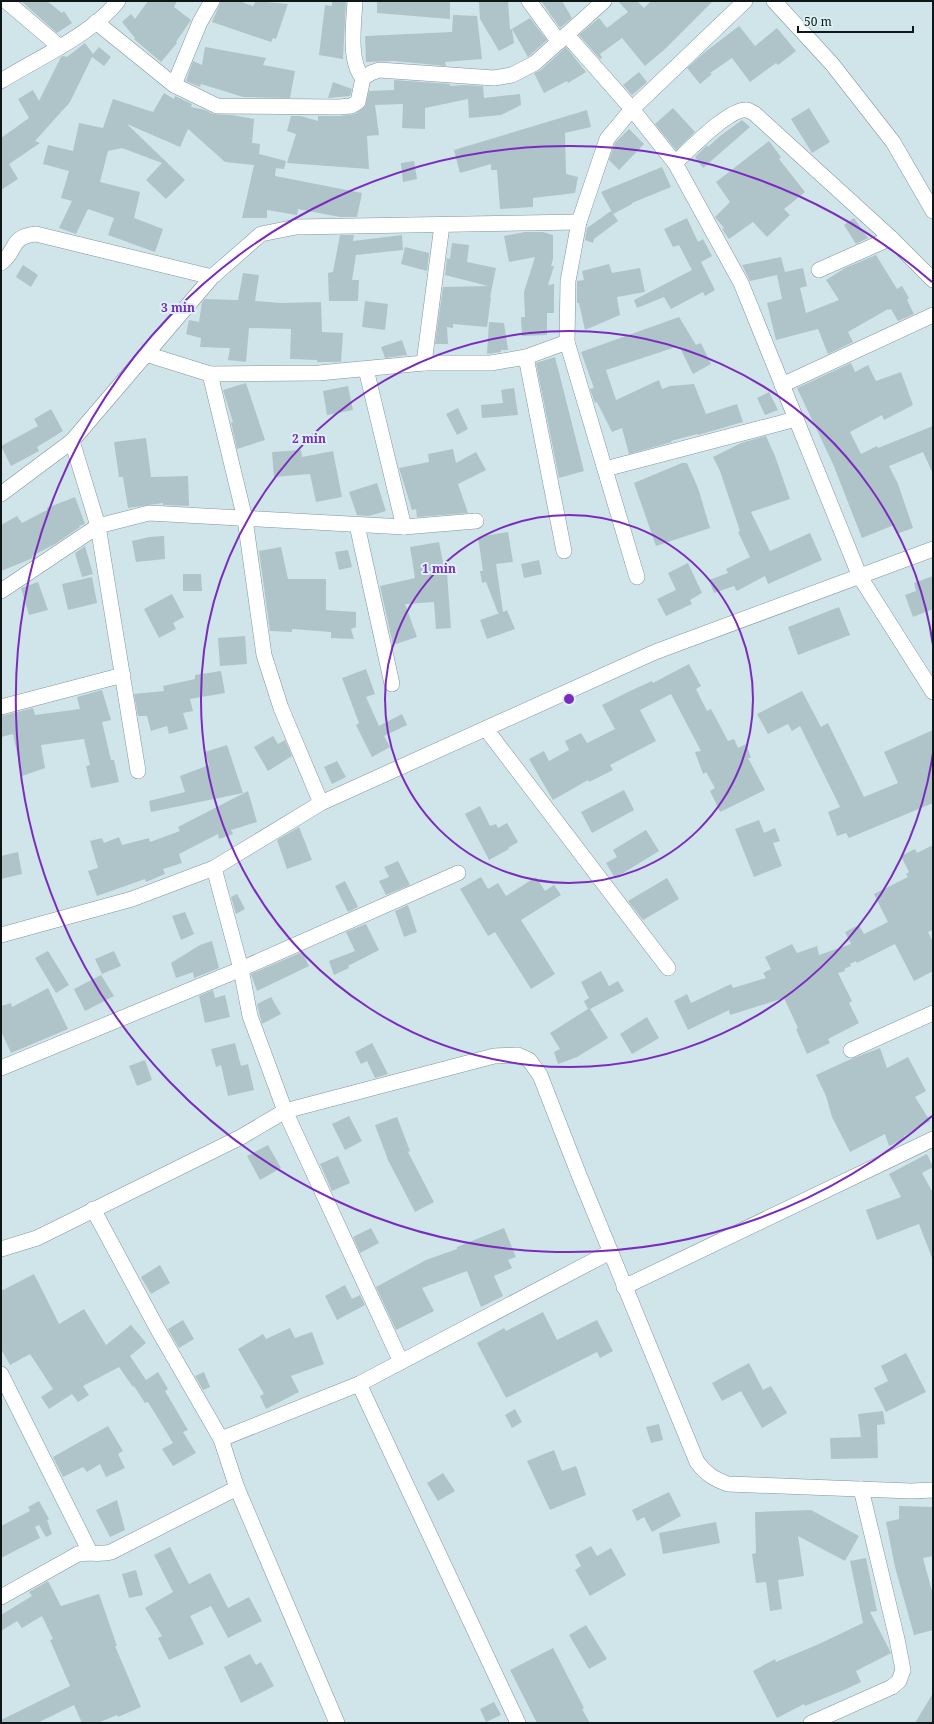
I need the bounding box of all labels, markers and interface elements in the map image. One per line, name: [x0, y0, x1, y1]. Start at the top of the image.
scale bar: [798, 8, 913, 34]
text: 50 m: [804, 13, 832, 30]
text: 3 min: [161, 299, 195, 316]
text: 2 min: [292, 430, 326, 447]
text: 1 min: [422, 560, 456, 577]
centre of rings: [562, 692, 576, 706]

